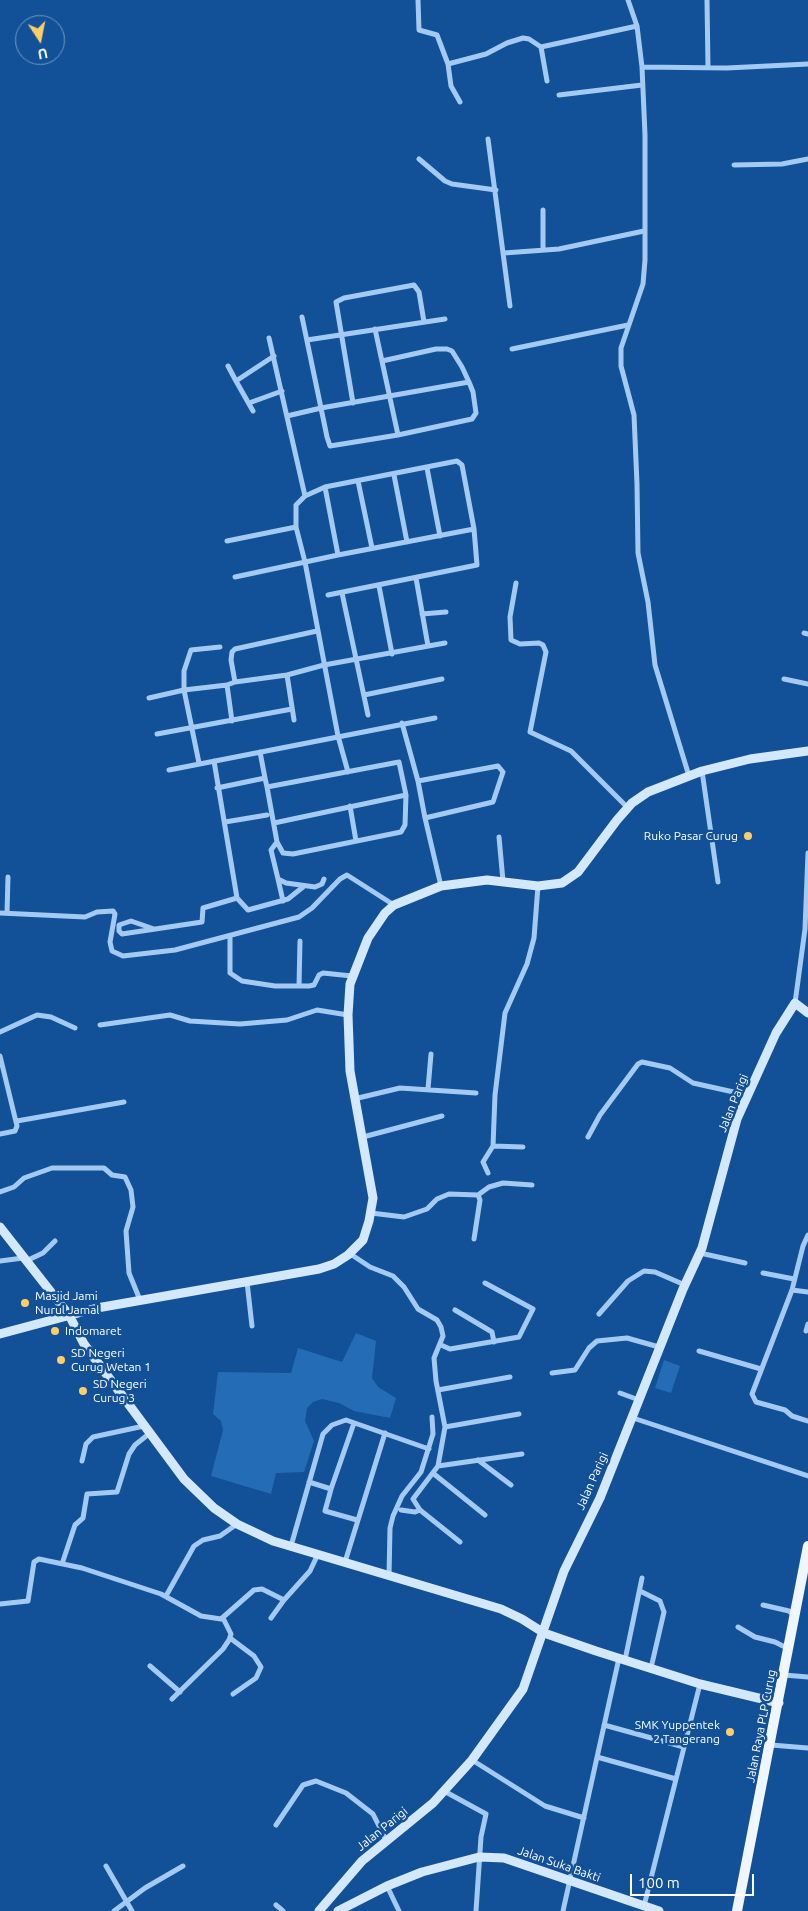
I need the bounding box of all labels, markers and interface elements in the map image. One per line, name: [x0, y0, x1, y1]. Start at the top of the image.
north arrow: [15, 15, 65, 65]
text: U: [36, 45, 49, 63]
place label: Ruko Pasar Curug: [644, 829, 738, 843]
marker: Ruko Pasar Curug: [742, 830, 754, 842]
street label: Jalan Parigi: [715, 1072, 751, 1134]
place label: Masjid Jami Nurul Jamal: [35, 1289, 99, 1317]
marker: Masjid Jami Nurul Jamal: [19, 1297, 31, 1309]
place label: Indomaret: [65, 1324, 121, 1338]
marker: Indomaret: [49, 1325, 61, 1337]
place label: SD Negeri Curug Wetan 1: [71, 1346, 151, 1374]
marker: SD Negeri Curug Wetan 1: [55, 1354, 67, 1366]
place label: SD Negeri Curug 3: [93, 1377, 147, 1405]
marker: SD Negeri Curug 3: [77, 1385, 89, 1397]
street label: Jalan Parigi: [573, 1450, 611, 1512]
street label: Jalan Raya PLP Curug: [743, 1668, 779, 1784]
place label: SMK Yuppentek 2 Tangerang: [635, 1718, 720, 1746]
marker: SMK Yuppentek 2 Tangerang: [724, 1726, 736, 1738]
street label: Jalan Parigi: [354, 1804, 410, 1854]
street label: Jalan Suka Bakti: [516, 1843, 602, 1885]
scale bar: [633, 1864, 757, 1896]
text: 100 m: [638, 1874, 680, 1891]

